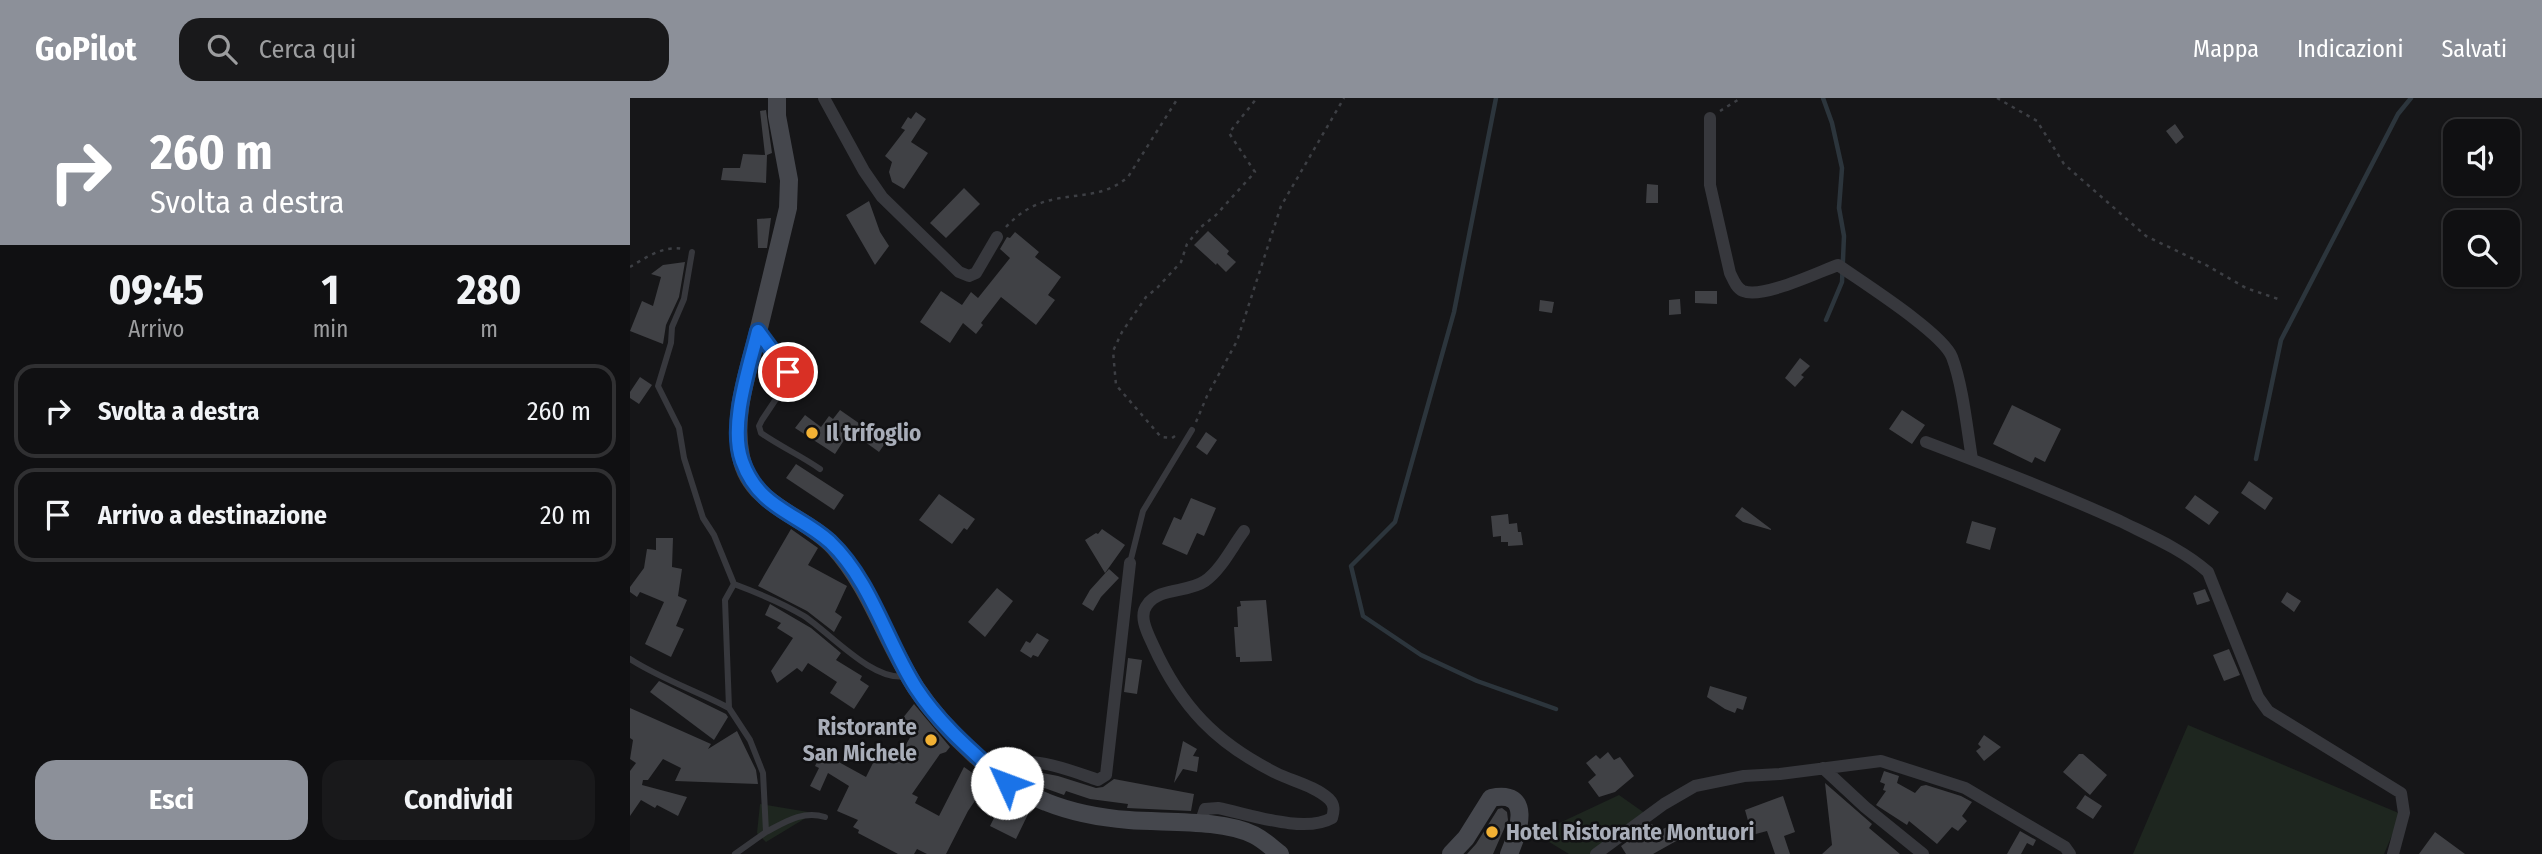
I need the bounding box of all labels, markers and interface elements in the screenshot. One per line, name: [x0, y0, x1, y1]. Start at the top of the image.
search box: [179, 18, 669, 81]
text: GoPilot: [35, 29, 137, 69]
icon: search: [203, 30, 241, 68]
text: Cerca qui: [259, 34, 356, 65]
text: Mappa: [2193, 35, 2259, 63]
text: Indicazioni: [2297, 35, 2403, 63]
text: Salvati: [2441, 35, 2507, 63]
map controls: [2443, 119, 2520, 287]
button: sound: [2443, 119, 2520, 196]
text: 260 m: [150, 123, 273, 182]
icon: right: [35, 126, 126, 217]
text: Svolta a destra: [150, 183, 345, 221]
button: search: [2443, 210, 2520, 287]
text: 09:45: [109, 265, 204, 315]
text: 1: [322, 265, 339, 315]
text: 280: [457, 265, 521, 315]
text: Arrivo: [128, 315, 184, 343]
text: min: [313, 315, 348, 343]
text: m: [480, 315, 498, 343]
pin: [758, 342, 818, 402]
icon: arrive: [769, 353, 807, 391]
icon: right: [39, 392, 77, 430]
text: Svolta a destra: [98, 396, 259, 427]
text: 260 m: [527, 396, 591, 427]
place label: Il trifoglio: [826, 419, 921, 447]
marker: Il trifoglio: [804, 425, 820, 441]
icon: arrive: [39, 496, 77, 534]
text: Arrivo a destinazione: [98, 500, 327, 531]
text: 20 m: [540, 500, 591, 531]
place label: Ristorante San Michele: [803, 713, 917, 767]
marker: Ristorante San Michele: [923, 732, 939, 748]
position arrow: [970, 746, 1044, 820]
button: Esci: [35, 760, 308, 840]
button: Condividi: [322, 760, 595, 840]
place label: Hotel Ristorante Montuori: [1506, 818, 1754, 846]
marker: Hotel Ristorante Montuori: [1484, 824, 1500, 840]

